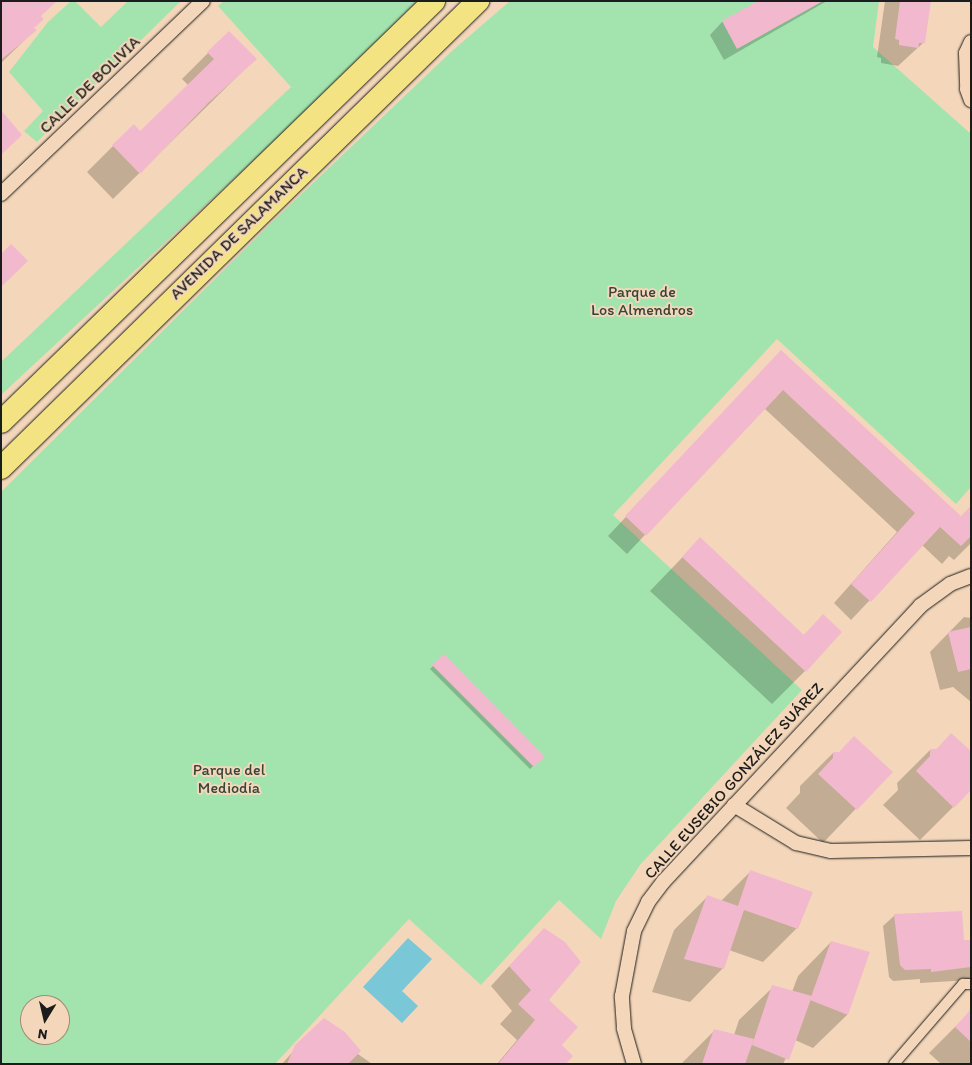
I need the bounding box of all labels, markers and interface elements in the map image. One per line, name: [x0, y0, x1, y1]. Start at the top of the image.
street label: CALLE DE BOLIVIA: [36, 32, 144, 138]
street label: AVENIDA DE SALAMANCA: [166, 162, 312, 304]
park label: Parque de Los Almendros: [591, 282, 693, 320]
street label: CALLE EUSEBIO GONZÁLEZ SUÁREZ: [641, 679, 827, 883]
park label: Parque del Mediodía: [193, 760, 265, 798]
north arrow: [20, 995, 70, 1045]
text: N: [37, 1025, 49, 1043]

